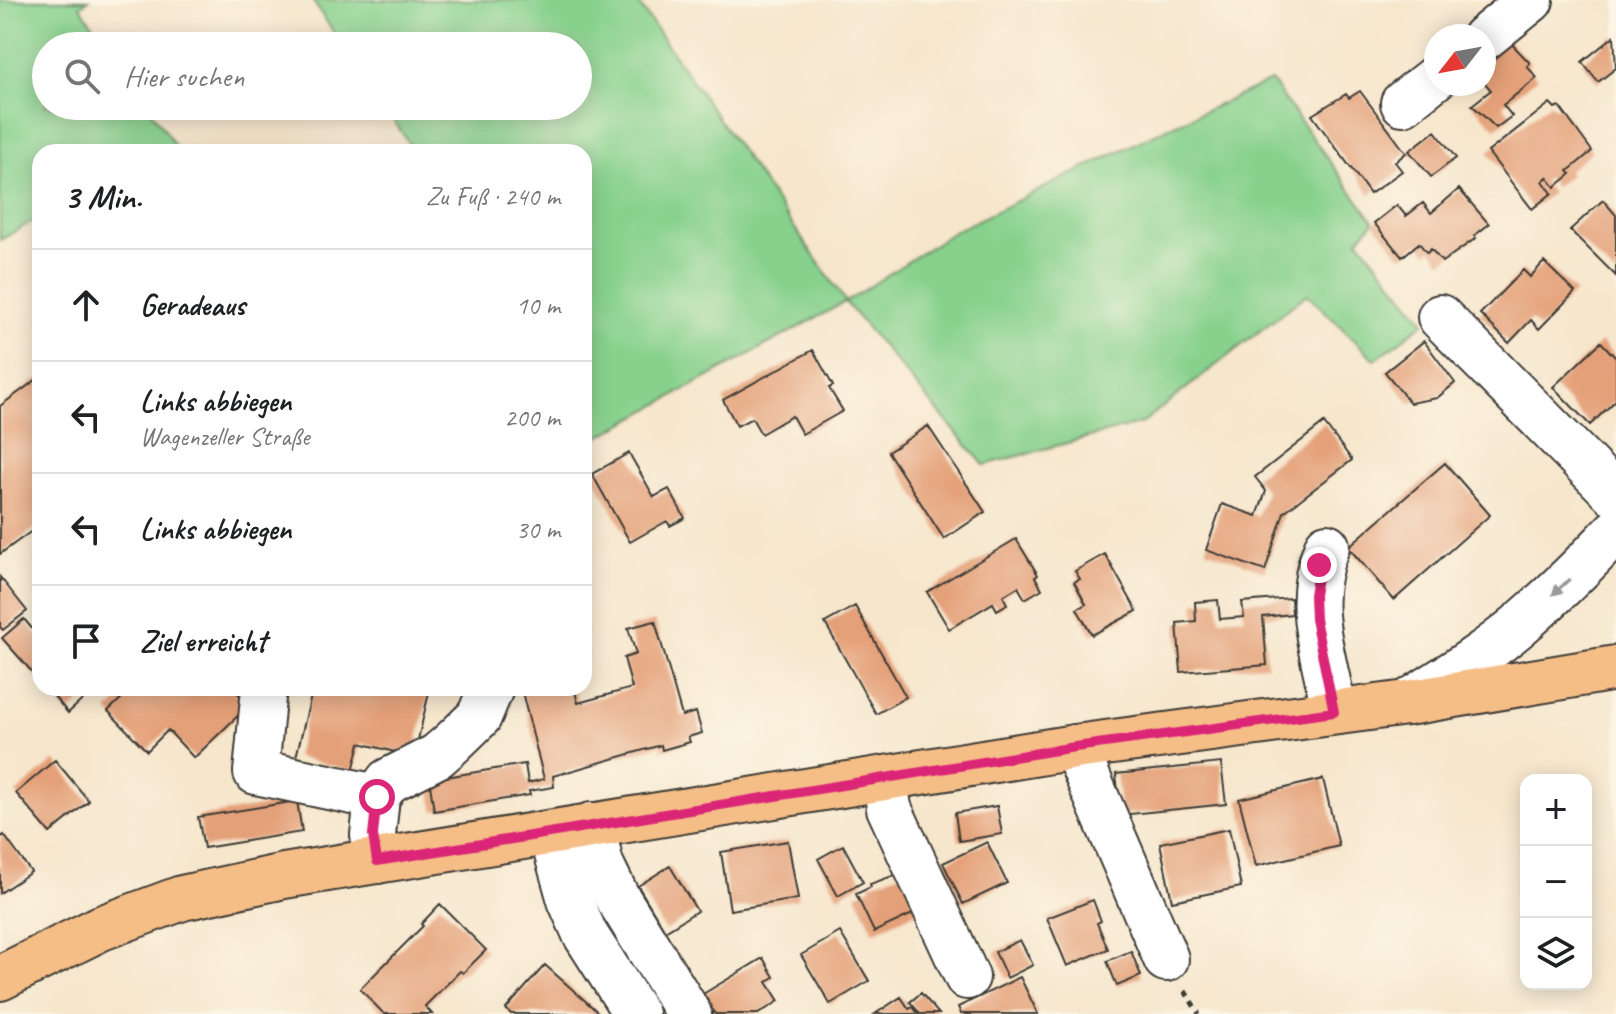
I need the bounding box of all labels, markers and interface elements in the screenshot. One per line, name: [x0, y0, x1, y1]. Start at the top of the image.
north arrow: [1424, 24, 1496, 96]
search box: [32, 32, 592, 120]
icon: search: [60, 54, 104, 98]
text: Hier suchen: [124, 57, 244, 95]
text: 3 Min.: [64, 175, 142, 218]
text: Zu Fuß · 240 m: [426, 180, 560, 213]
icon: ahead: [64, 283, 108, 327]
text: Geradeaus: [140, 286, 245, 324]
text: 10 m: [516, 289, 560, 322]
text: Links abbiegen: [140, 382, 291, 420]
icon: left: [64, 395, 108, 439]
text: 200 m: [504, 401, 560, 434]
text: Wagenzeller Straße: [140, 420, 309, 453]
icon: left: [64, 507, 108, 551]
text: Links abbiegen: [140, 510, 291, 548]
text: 30 m: [516, 513, 560, 546]
route end: [1301, 547, 1337, 583]
one-way arrow: [1552, 577, 1571, 595]
icon: arrive: [64, 619, 108, 663]
text: Ziel erreicht: [140, 622, 266, 660]
map controls: [1520, 774, 1592, 990]
button: +: [1520, 774, 1592, 846]
route start: [359, 779, 395, 815]
button: −: [1520, 846, 1592, 918]
button: layers: [1520, 918, 1592, 990]

